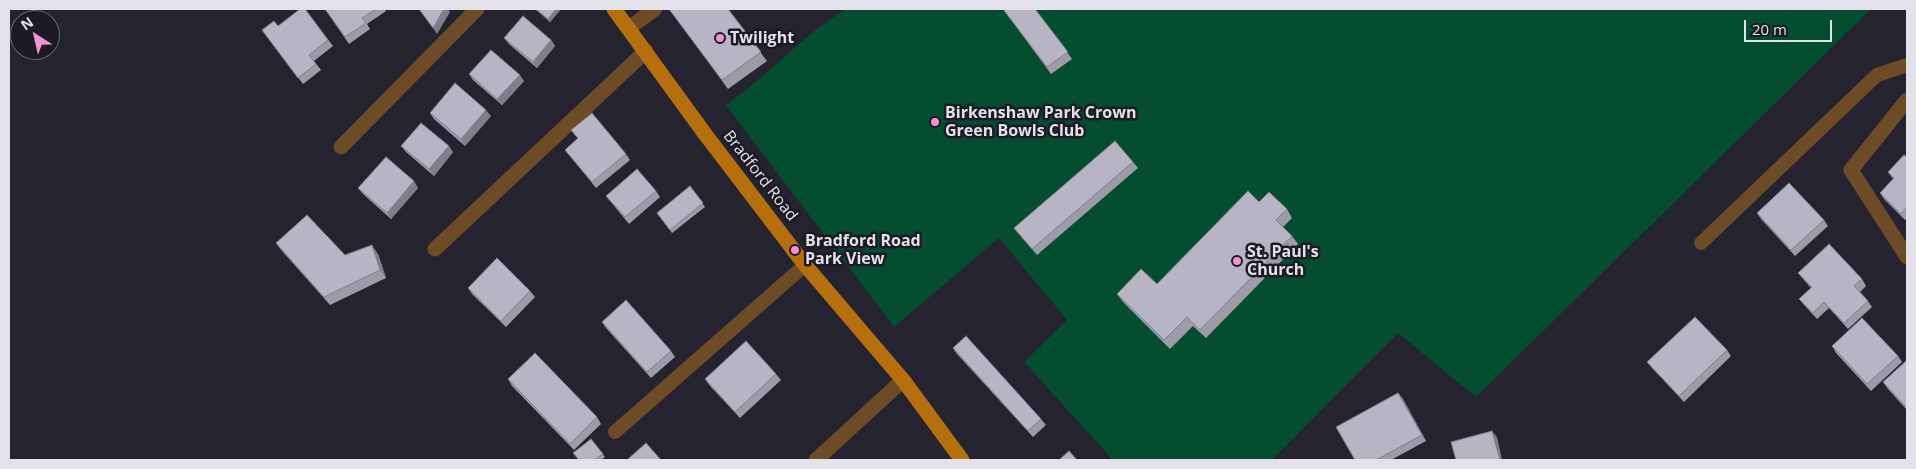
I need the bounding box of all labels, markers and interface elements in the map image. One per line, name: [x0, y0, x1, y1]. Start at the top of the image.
north arrow: [10, 10, 60, 60]
scale bar: [1746, 10, 1834, 42]
text: N: [17, 12, 37, 34]
text: 20 m: [1752, 19, 1787, 39]
place label: Twilight: [730, 28, 794, 48]
marker: Twilight: [714, 32, 726, 44]
place label: Birkenshaw Park Crown Green Bowls Club: [945, 103, 1136, 141]
marker: Birkenshaw Park Crown Green Bowls Club: [929, 116, 941, 128]
street label: Bradford Road: [719, 127, 801, 225]
place label: Bradford Road Park View: [805, 231, 921, 269]
place label: St. Paul's Church: [1247, 242, 1319, 280]
marker: Bradford Road Park View: [789, 244, 801, 256]
marker: St. Paul's Church: [1231, 255, 1243, 267]

